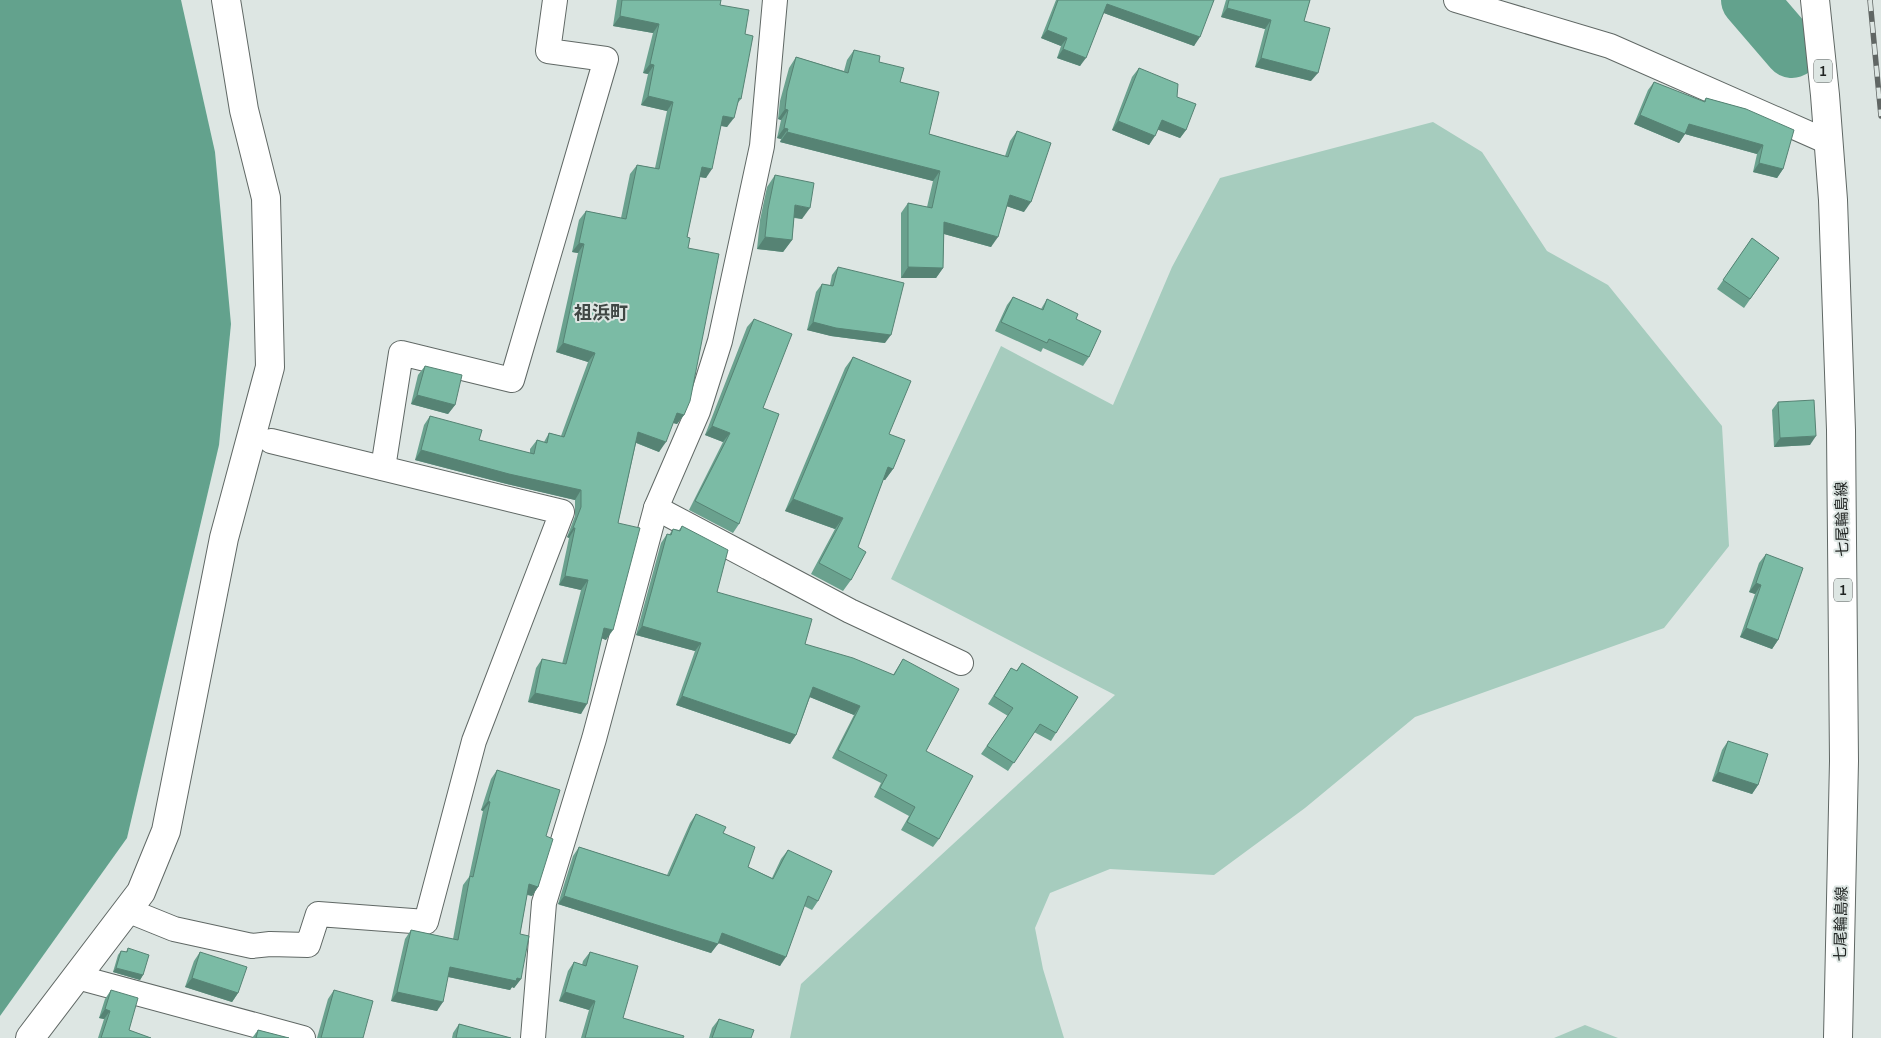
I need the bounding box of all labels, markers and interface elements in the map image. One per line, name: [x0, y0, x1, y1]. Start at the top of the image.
road number: 1: [1814, 59, 1832, 82]
district label: 祖浜町: [574, 300, 628, 325]
street label: 七尾輪島線: [1830, 481, 1853, 557]
road number: 1: [1834, 578, 1852, 602]
street label: 七尾輪島線: [1829, 886, 1852, 962]

